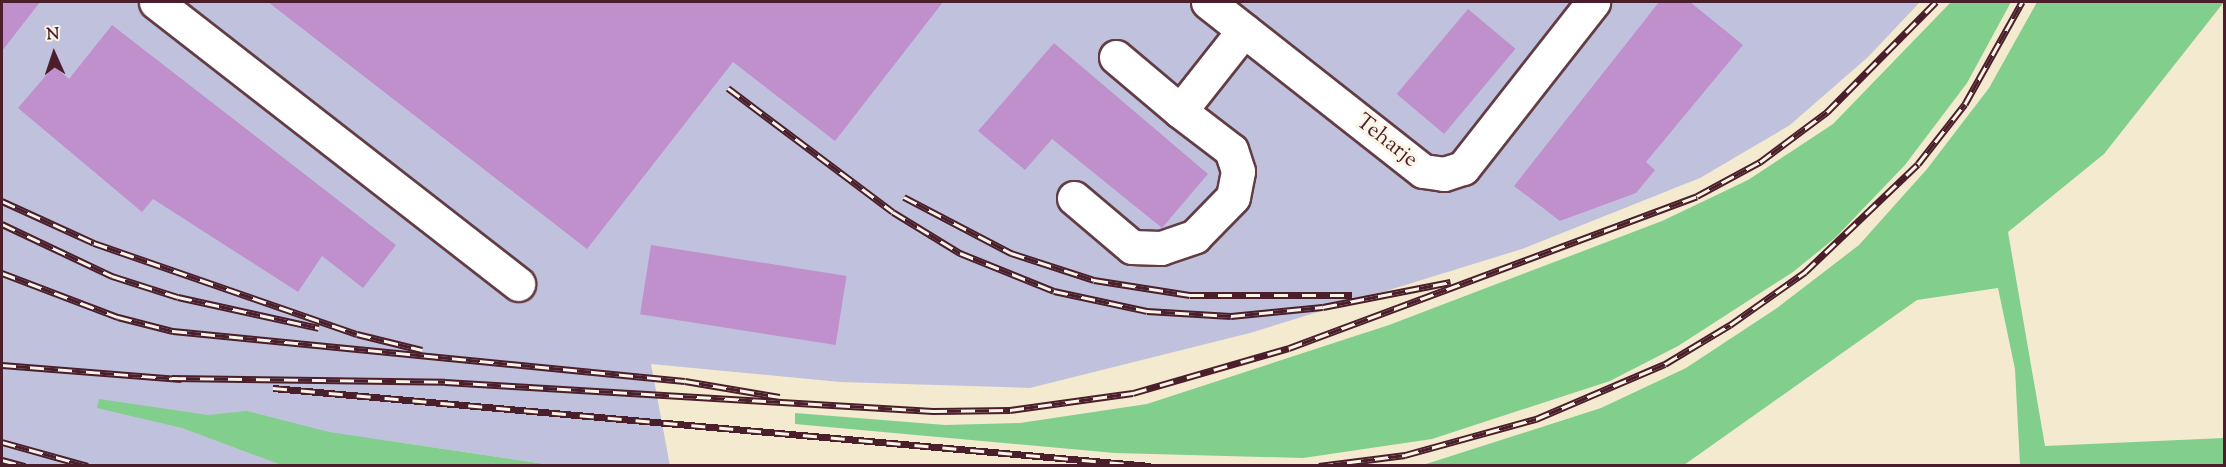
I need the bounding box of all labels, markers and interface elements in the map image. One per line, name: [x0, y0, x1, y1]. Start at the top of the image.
north arrow: [24, 24, 84, 84]
text: N: [46, 24, 60, 47]
street label: Teharje: [1350, 110, 1422, 174]

